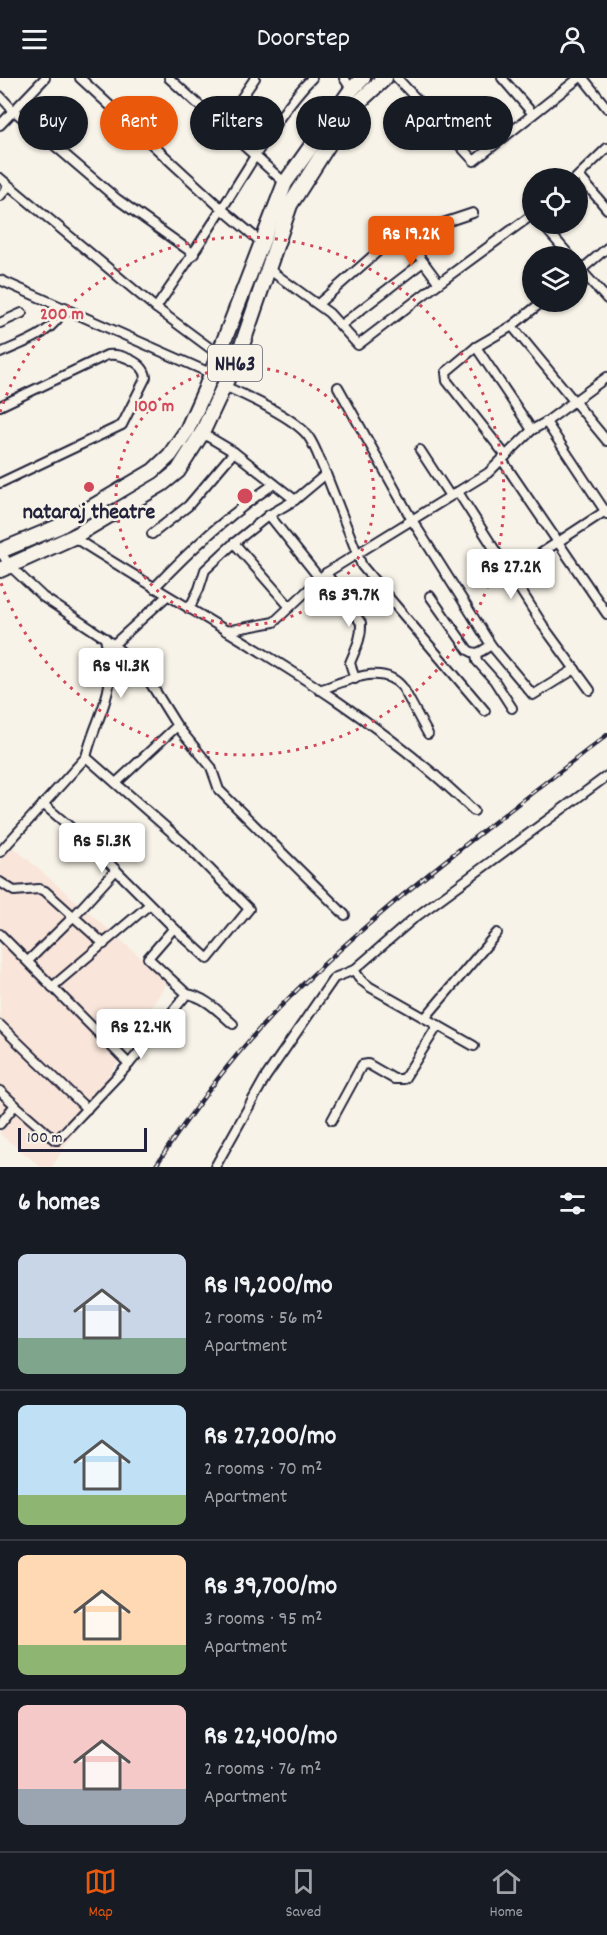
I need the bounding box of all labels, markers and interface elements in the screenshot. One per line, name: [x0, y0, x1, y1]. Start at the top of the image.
text: Doorstep: [257, 20, 350, 59]
icon: menu: [18, 23, 51, 56]
icon: person: [556, 23, 589, 56]
chip: Buy: [18, 96, 88, 150]
chip: Rent: [100, 96, 178, 150]
chip: Filters: [190, 96, 284, 150]
chip: New: [296, 96, 371, 150]
chip: Apartment: [383, 96, 513, 150]
map controls: [522, 168, 588, 312]
button: locate: [522, 168, 588, 234]
pin: Rs 19.2K: [349, 216, 473, 267]
text: Rs 19.2K: [382, 221, 440, 249]
button: layers: [522, 246, 588, 312]
text: 200 m: [40, 303, 84, 328]
road number: NH63: [208, 345, 262, 381]
text: 100 m: [134, 395, 174, 420]
marker: nataraj theatre: [82, 480, 96, 494]
centre of rings: [235, 486, 255, 506]
place label: nataraj theatre: [23, 498, 155, 529]
pin: Rs 27.2K: [449, 549, 573, 600]
text: Rs 27.2K: [481, 554, 541, 582]
pin: Rs 39.7K: [287, 577, 411, 628]
text: Rs 39.7K: [319, 582, 380, 610]
pin: Rs 41.3K: [59, 648, 183, 699]
text: Rs 41.3K: [93, 653, 149, 681]
pin: Rs 51.3K: [40, 823, 164, 874]
text: Rs 51.3K: [73, 828, 131, 856]
pin: Rs 22.4K: [79, 1009, 203, 1060]
text: Rs 22.4K: [110, 1014, 172, 1042]
scale bar: [18, 1125, 147, 1152]
text: 100 m: [27, 1127, 63, 1150]
text: 6 homes: [18, 1185, 100, 1222]
icon: filters: [556, 1187, 589, 1220]
text: Rs 19,200/mo: [204, 1268, 333, 1305]
icon: home: [66, 1278, 138, 1350]
text: 2 rooms · 56 m²: [204, 1305, 323, 1333]
text: Apartment: [204, 1333, 287, 1361]
text: Rs 27,200/mo: [204, 1419, 336, 1456]
icon: home: [66, 1429, 138, 1501]
text: 2 rooms · 70 m²: [204, 1456, 323, 1484]
text: Apartment: [204, 1484, 287, 1512]
text: Rs 39,700/mo: [204, 1569, 337, 1606]
icon: home: [66, 1579, 138, 1651]
text: 3 rooms · 95 m²: [204, 1606, 323, 1634]
text: Apartment: [204, 1634, 287, 1662]
text: Rs 22,400/mo: [204, 1719, 337, 1756]
icon: home: [66, 1729, 138, 1801]
text: 2 rooms · 76 m²: [204, 1756, 322, 1784]
text: Apartment: [204, 1784, 287, 1812]
tab: Map: [84, 1865, 117, 1924]
tab: Saved: [285, 1865, 321, 1924]
tab: Home: [489, 1865, 523, 1924]

